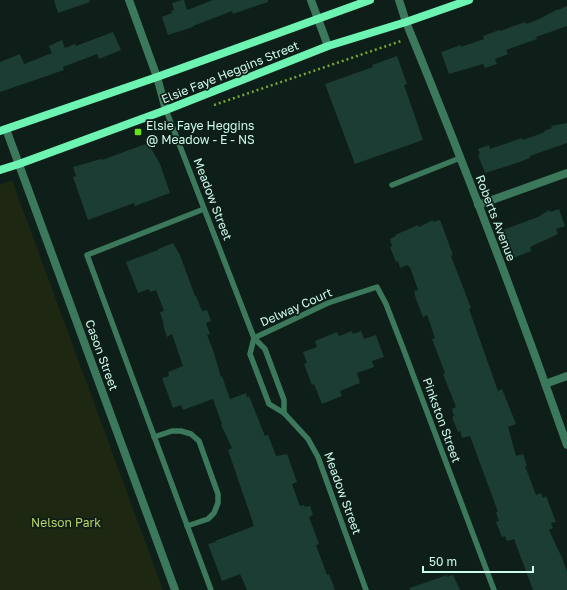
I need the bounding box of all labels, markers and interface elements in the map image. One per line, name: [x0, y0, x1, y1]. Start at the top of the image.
street label: Elsie Faye Heggins Street: [159, 37, 301, 106]
place label: Elsie Faye Heggins @ Meadow - E - NS: [146, 118, 255, 147]
marker: Elsie Faye Heggins @ Meadow - E - NS: [133, 127, 143, 137]
street label: Meadow Street: [190, 156, 236, 242]
street label: Roberts Avenue: [473, 173, 519, 263]
street label: Delway Court: [258, 284, 334, 330]
street label: Cason Street: [82, 317, 122, 393]
street label: Pinkston Street: [420, 375, 464, 465]
street label: Meadow Street: [321, 450, 365, 537]
park label: Nelson Park: [31, 515, 101, 530]
scale bar: [423, 548, 533, 574]
text: 50 m: [429, 554, 457, 569]

